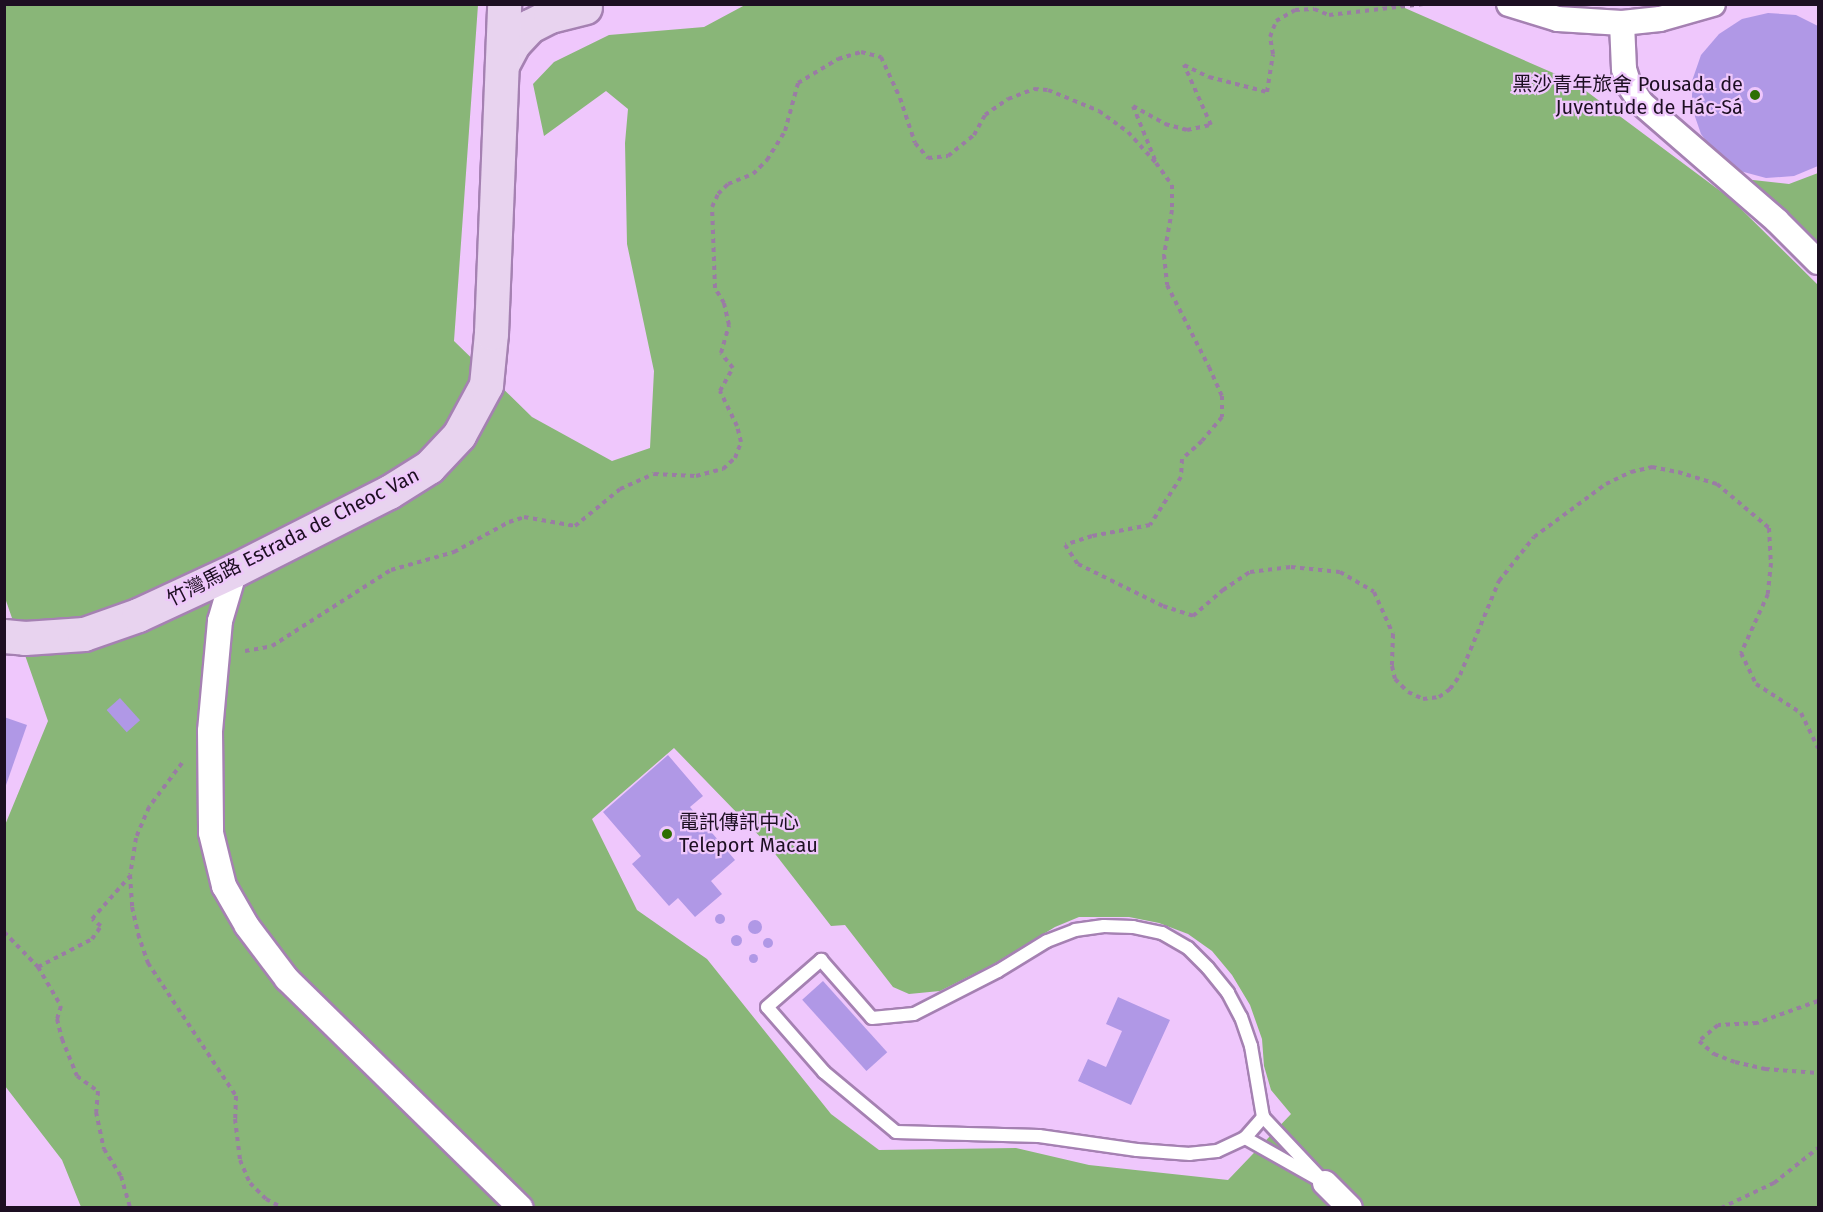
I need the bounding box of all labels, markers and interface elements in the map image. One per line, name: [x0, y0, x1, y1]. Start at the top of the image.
place label: 黑沙青年旅舍 Pousada de Juventude de Hác-Sá: [1512, 72, 1743, 119]
marker: 黑沙青年旅舍 Pousada de Juventude de Hác-Sá: [1748, 88, 1762, 102]
street label: 竹灣馬路 Estrada de Cheoc Van: [163, 463, 423, 611]
place label: 電訊傳訊中心 Teleport Macau: [679, 810, 818, 857]
marker: 電訊傳訊中心 Teleport Macau: [660, 827, 674, 841]

